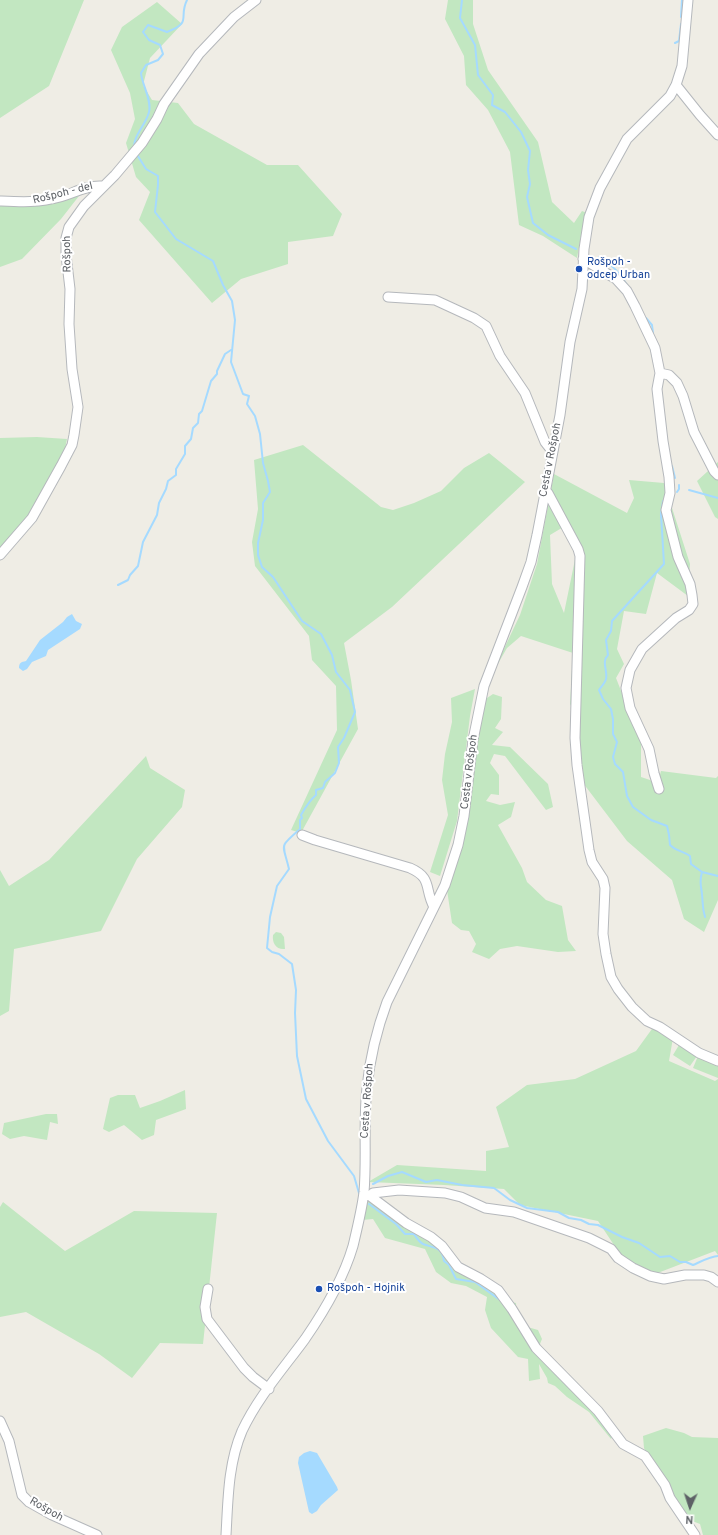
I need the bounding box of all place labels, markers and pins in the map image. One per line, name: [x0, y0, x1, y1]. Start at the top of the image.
place label: Rošpoh - odcep Urban: [587, 256, 650, 282]
marker: Rošpoh - odcep Urban: [574, 264, 584, 274]
place label: Rošpoh - Hojnik: [327, 1282, 405, 1296]
marker: Rošpoh - Hojnik: [314, 1284, 324, 1294]

